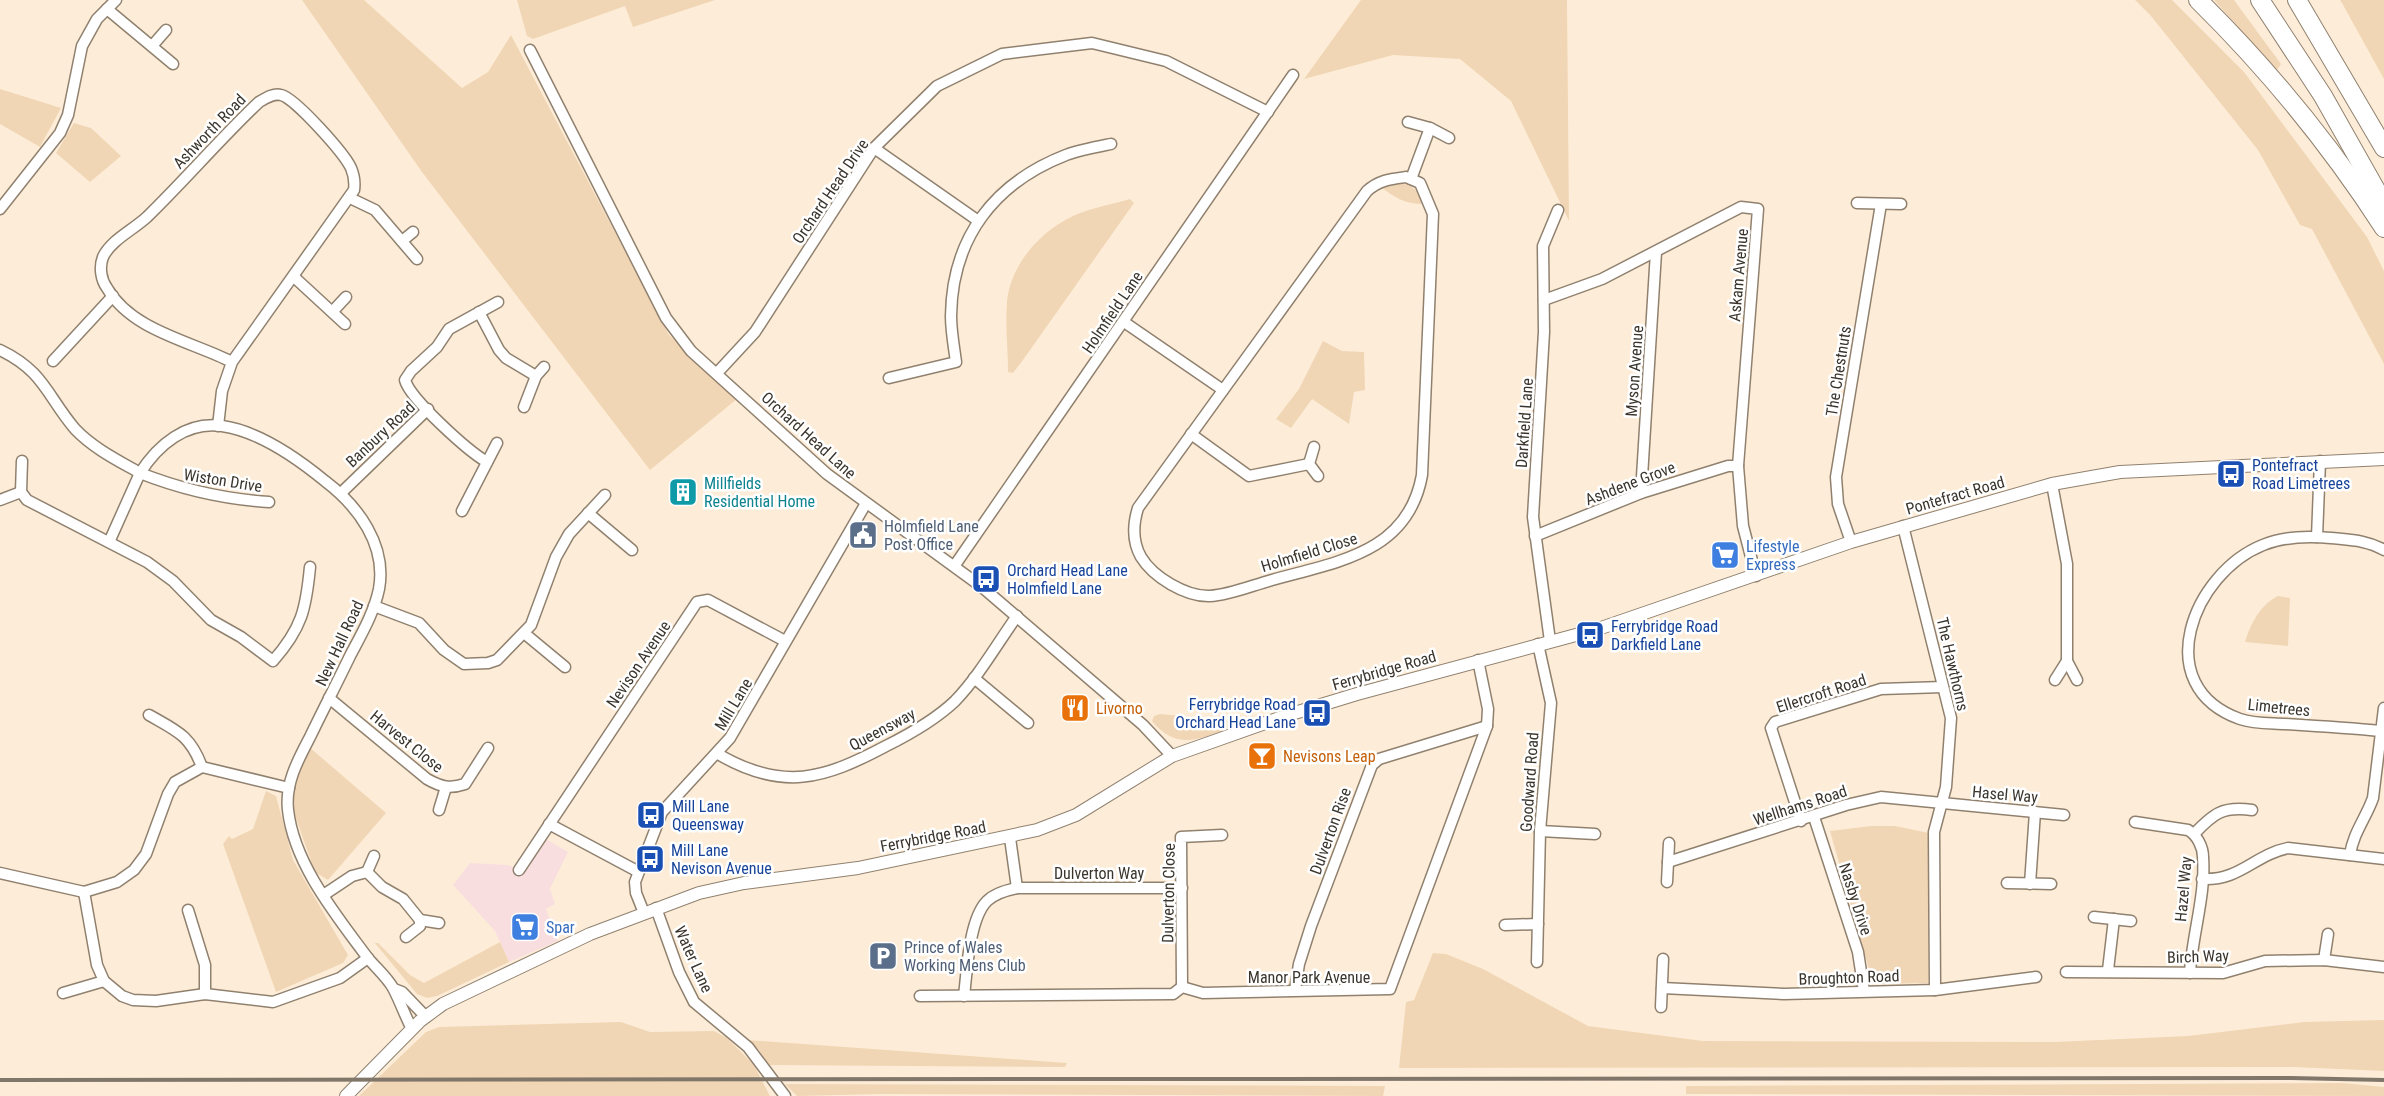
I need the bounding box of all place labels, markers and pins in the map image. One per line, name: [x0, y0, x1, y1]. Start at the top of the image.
place label: Pontefract Road Limetrees: [2252, 456, 2350, 493]
bus stop icon: Pontefract Road Limetrees: [2215, 458, 2247, 490]
place label: Millfields Residential Home: [704, 474, 815, 511]
building icon: Millfields Residential Home: [667, 476, 699, 508]
place label: Holmfield Lane Post Office: [884, 517, 979, 554]
public building icon: Holmfield Lane Post Office: [847, 519, 879, 551]
place label: Lifestyle Express: [1746, 537, 1800, 574]
supermarket icon: Lifestyle Express: [1709, 539, 1741, 571]
place label: Orchard Head Lane Holmfield Lane: [1007, 561, 1128, 598]
bus stop icon: Orchard Head Lane Holmfield Lane: [970, 563, 1002, 595]
place label: Ferrybridge Road Darkfield Lane: [1611, 617, 1718, 654]
bus stop icon: Ferrybridge Road Darkfield Lane: [1574, 619, 1606, 651]
restaurant icon: Livorno: [1059, 692, 1091, 724]
place label: Ferrybridge Road Orchard Head Lane: [1175, 695, 1296, 732]
bus stop icon: Ferrybridge Road Orchard Head Lane: [1301, 697, 1333, 729]
place label: Livorno: [1096, 699, 1143, 718]
bar icon: Nevisons Leap: [1246, 740, 1278, 772]
place label: Nevisons Leap: [1283, 747, 1376, 766]
place label: Mill Lane Queensway: [672, 797, 744, 834]
bus stop icon: Mill Lane Queensway: [635, 799, 667, 831]
place label: Mill Lane Nevison Avenue: [671, 841, 772, 878]
bus stop icon: Mill Lane Nevison Avenue: [634, 843, 666, 875]
supermarket icon: Spar: [509, 911, 541, 943]
place label: Spar: [546, 918, 575, 937]
place label: Prince of Wales Working Mens Club: [904, 938, 1026, 975]
parking icon: Prince of Wales Working Mens Club: [867, 940, 899, 972]

